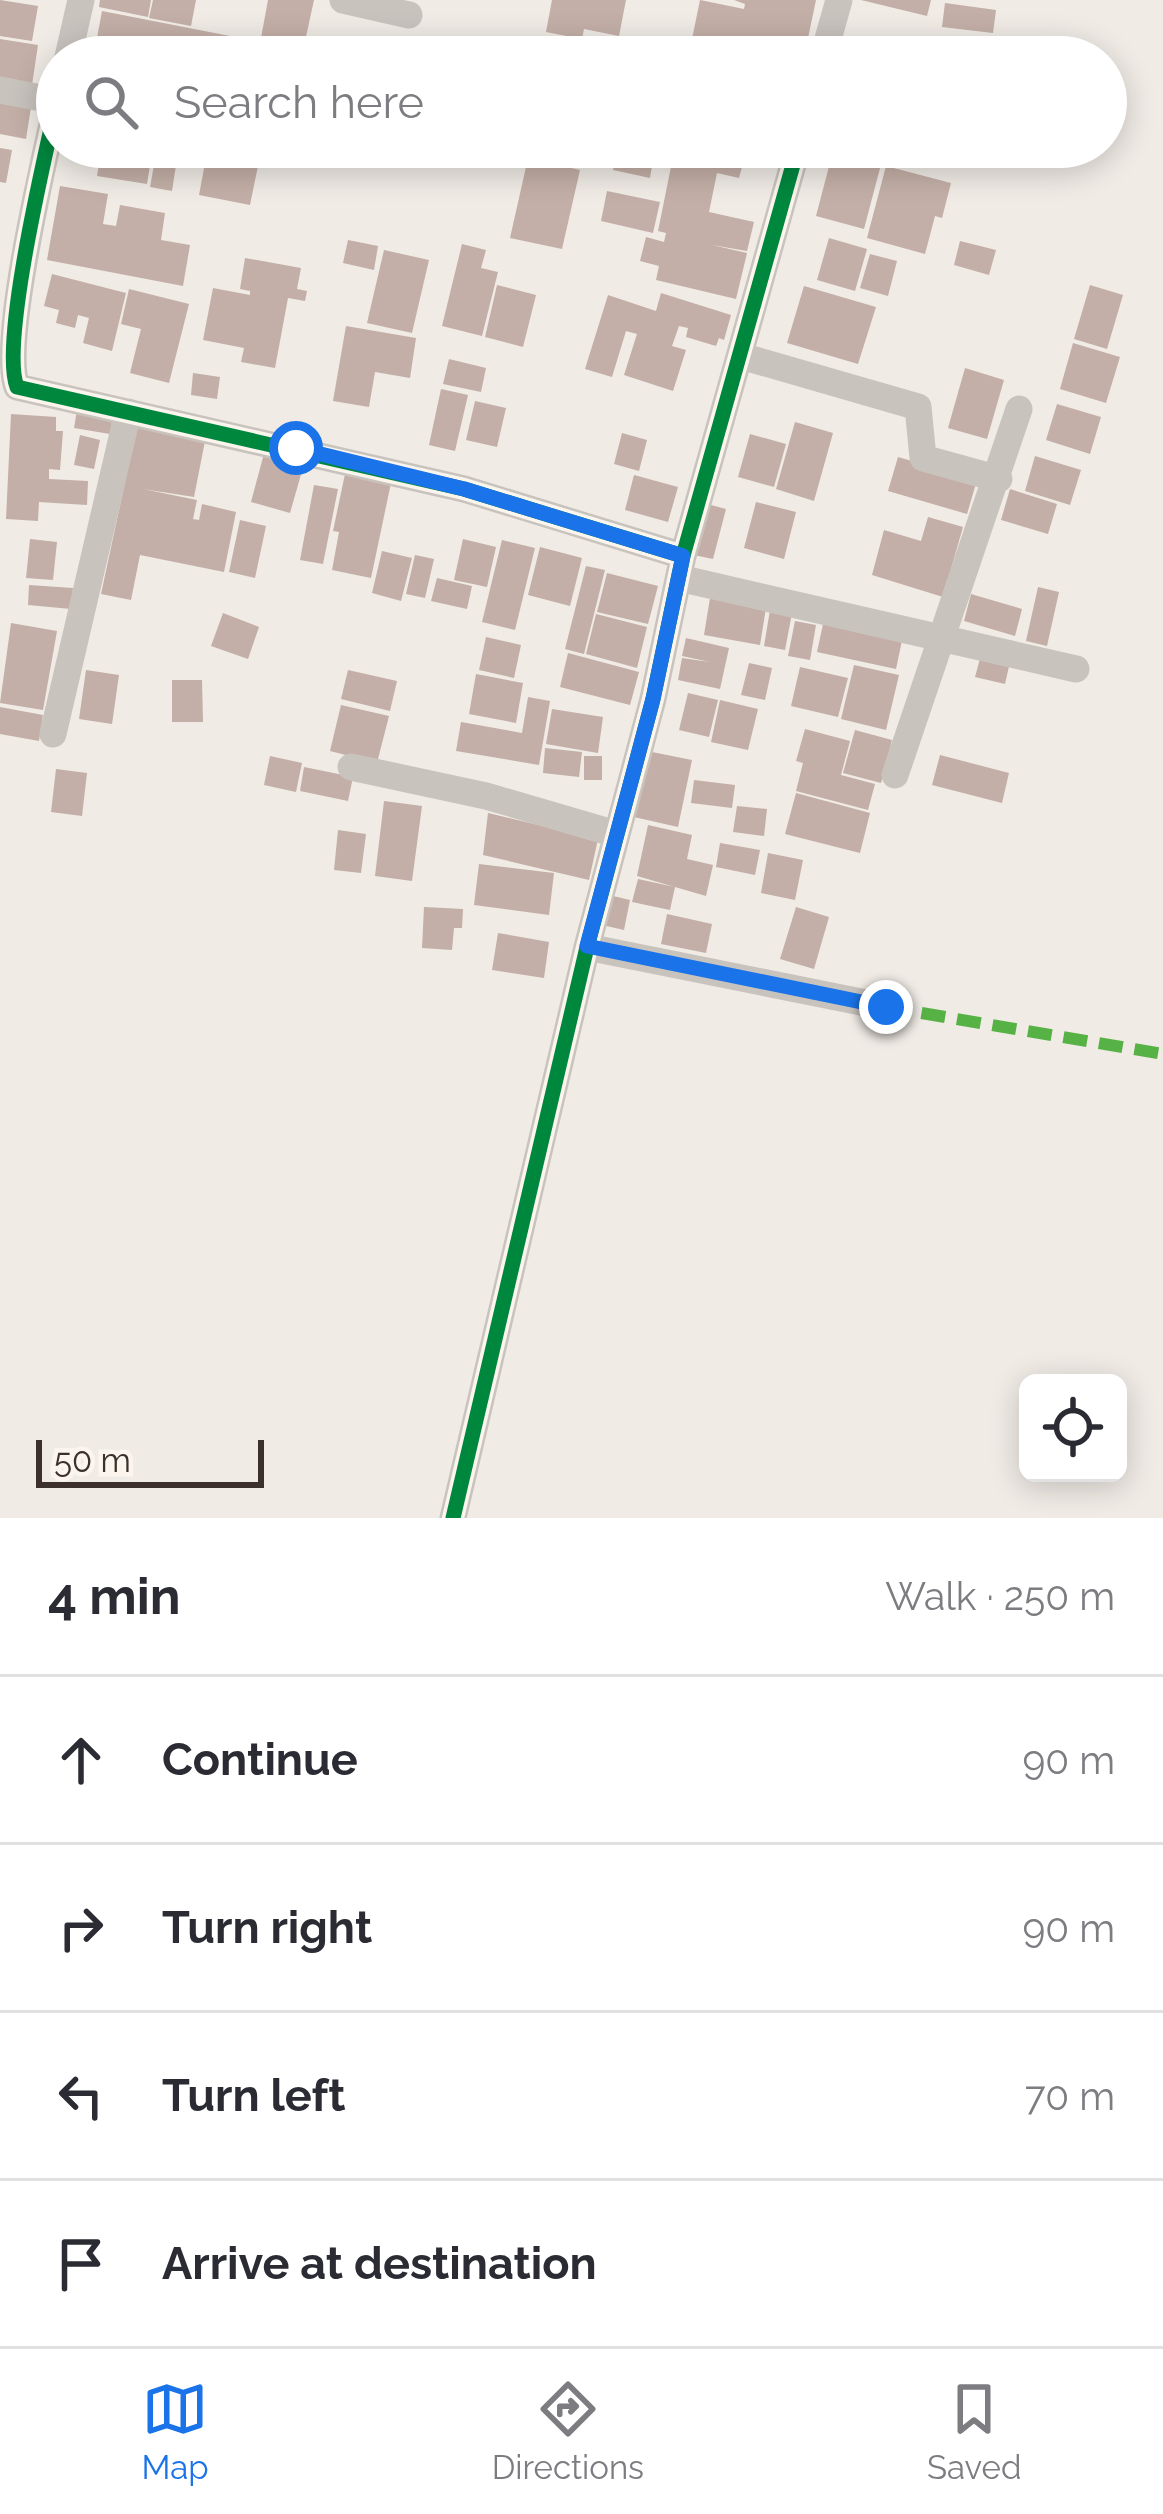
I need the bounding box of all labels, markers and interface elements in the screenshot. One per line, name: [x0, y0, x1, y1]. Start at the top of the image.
search box: [36, 36, 1127, 168]
icon: search: [78, 69, 144, 135]
text: Search here: [174, 76, 424, 129]
route start: [269, 421, 323, 475]
route end: [859, 980, 913, 1034]
map controls: [1019, 1374, 1127, 1482]
button: locate: [1019, 1374, 1127, 1482]
scale bar: [36, 1434, 264, 1487]
text: 50 m: [54, 1441, 131, 1480]
text: 4 min: [48, 1566, 181, 1626]
text: Walk · 250 m: [885, 1573, 1115, 1619]
icon: ahead: [48, 1727, 114, 1793]
text: Continue: [162, 1733, 358, 1786]
text: 90 m: [1022, 1737, 1115, 1783]
icon: right: [48, 1895, 114, 1961]
text: Turn right: [162, 1901, 372, 1954]
text: 90 m: [1022, 1905, 1115, 1951]
icon: left: [48, 2063, 114, 2129]
text: Turn left: [162, 2069, 345, 2122]
text: 70 m: [1025, 2073, 1115, 2119]
icon: arrive: [48, 2231, 114, 2297]
text: Arrive at destination: [162, 2237, 597, 2290]
tab: Map: [142, 2376, 209, 2487]
tab: Directions: [492, 2376, 644, 2487]
tab: Saved: [927, 2376, 1021, 2487]

